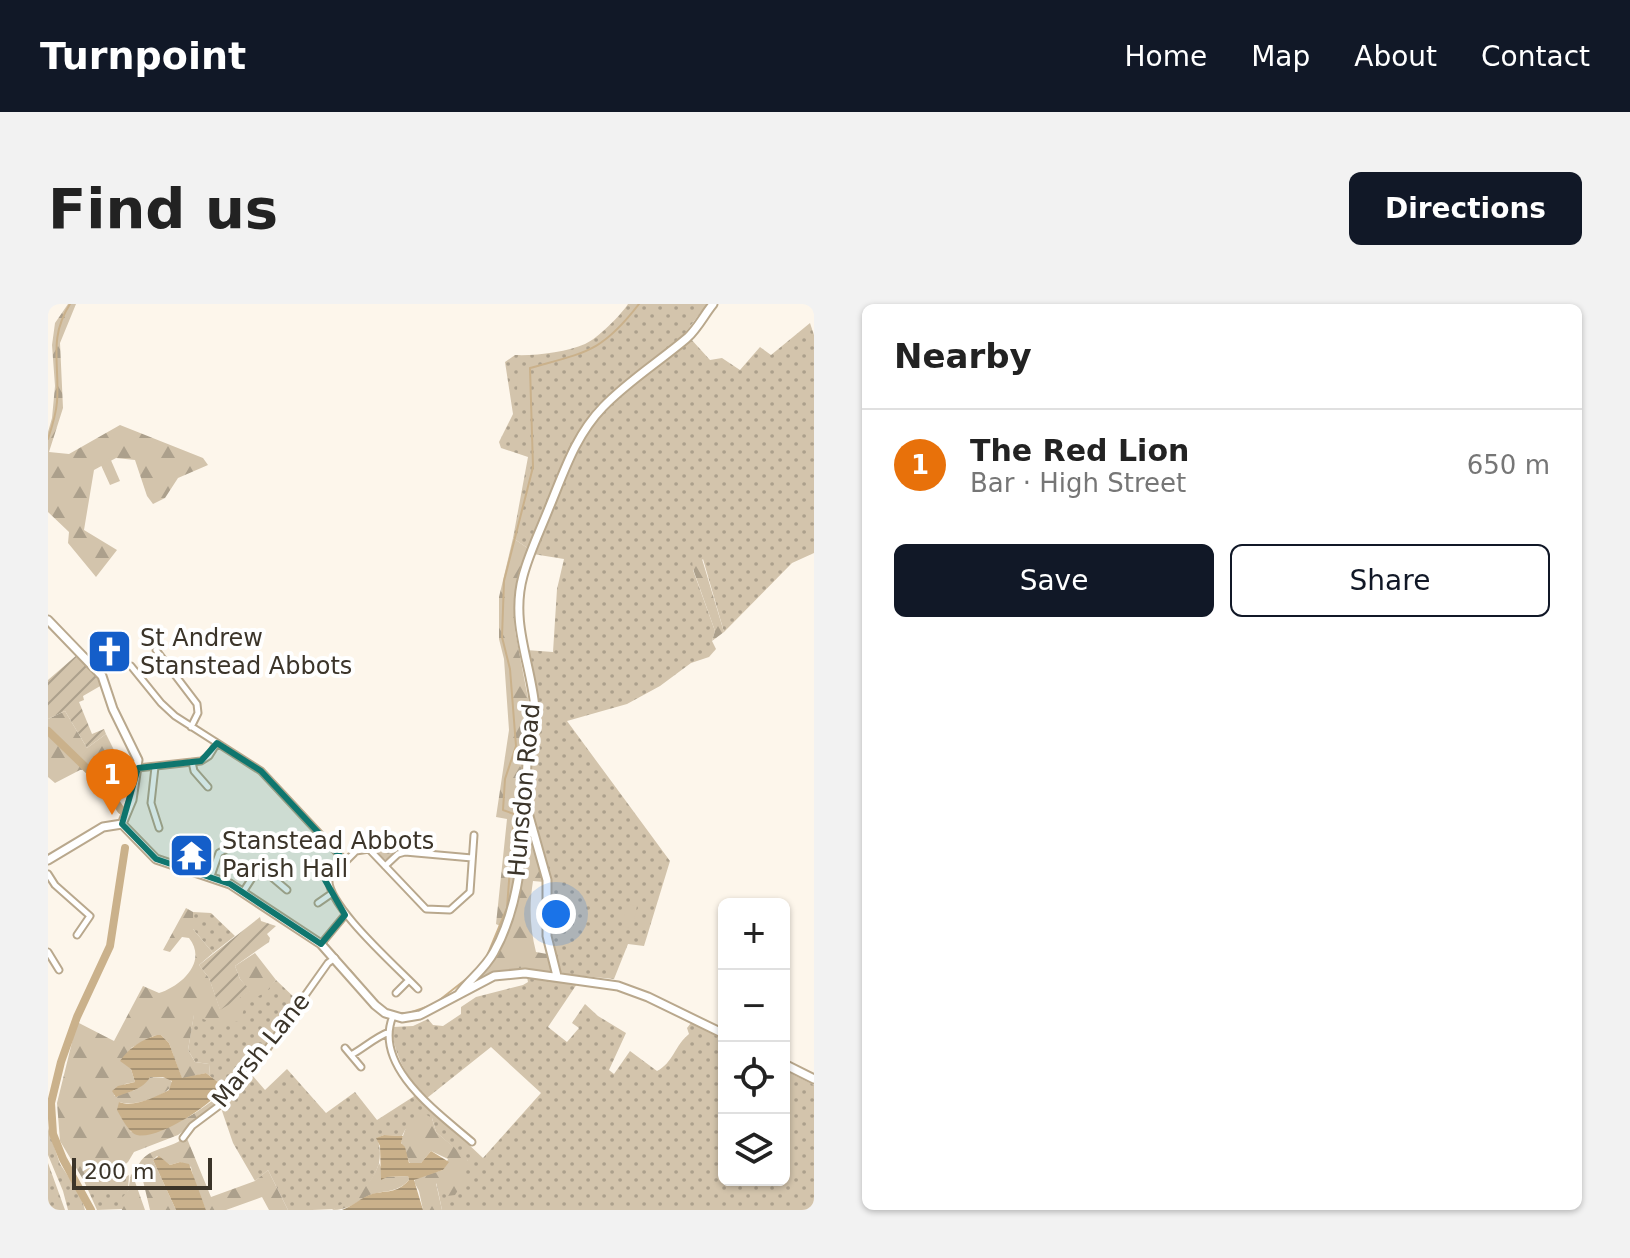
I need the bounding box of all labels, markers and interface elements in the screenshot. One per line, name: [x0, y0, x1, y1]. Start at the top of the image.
text: Turnpoint: [40, 34, 246, 78]
text: Home: [1124, 40, 1207, 73]
text: Map: [1251, 40, 1310, 73]
text: About: [1354, 40, 1437, 73]
text: Contact: [1481, 40, 1590, 73]
button: Directions: [1349, 172, 1582, 245]
text: Find us: [48, 176, 278, 241]
text: Nearby: [894, 336, 1032, 376]
text: The Red Lion: [970, 433, 1189, 468]
text: 1: [911, 450, 929, 480]
text: 650 m: [1467, 450, 1550, 480]
text: Bar · High Street: [970, 468, 1186, 498]
button: Save: [894, 544, 1214, 617]
button: Share: [1230, 544, 1550, 617]
place label: St Andrew Stanstead Abbots: [140, 624, 352, 680]
church icon: St Andrew Stanstead Abbots: [85, 628, 133, 676]
street label: Hunsdon Road: [502, 702, 546, 878]
pin: 1: [86, 749, 138, 815]
place label: Stanstead Abbots Parish Hall: [222, 827, 434, 883]
temple icon: Stanstead Abbots Parish Hall: [167, 831, 215, 879]
your location: [536, 894, 576, 934]
map controls: [718, 898, 790, 1186]
button: +: [718, 898, 790, 970]
button: −: [718, 970, 790, 1042]
street label: Marsh Lane: [206, 987, 316, 1113]
button: locate: [718, 1042, 790, 1114]
button: layers: [718, 1114, 790, 1186]
scale bar: [72, 1154, 212, 1190]
text: 200 m: [84, 1159, 154, 1184]

